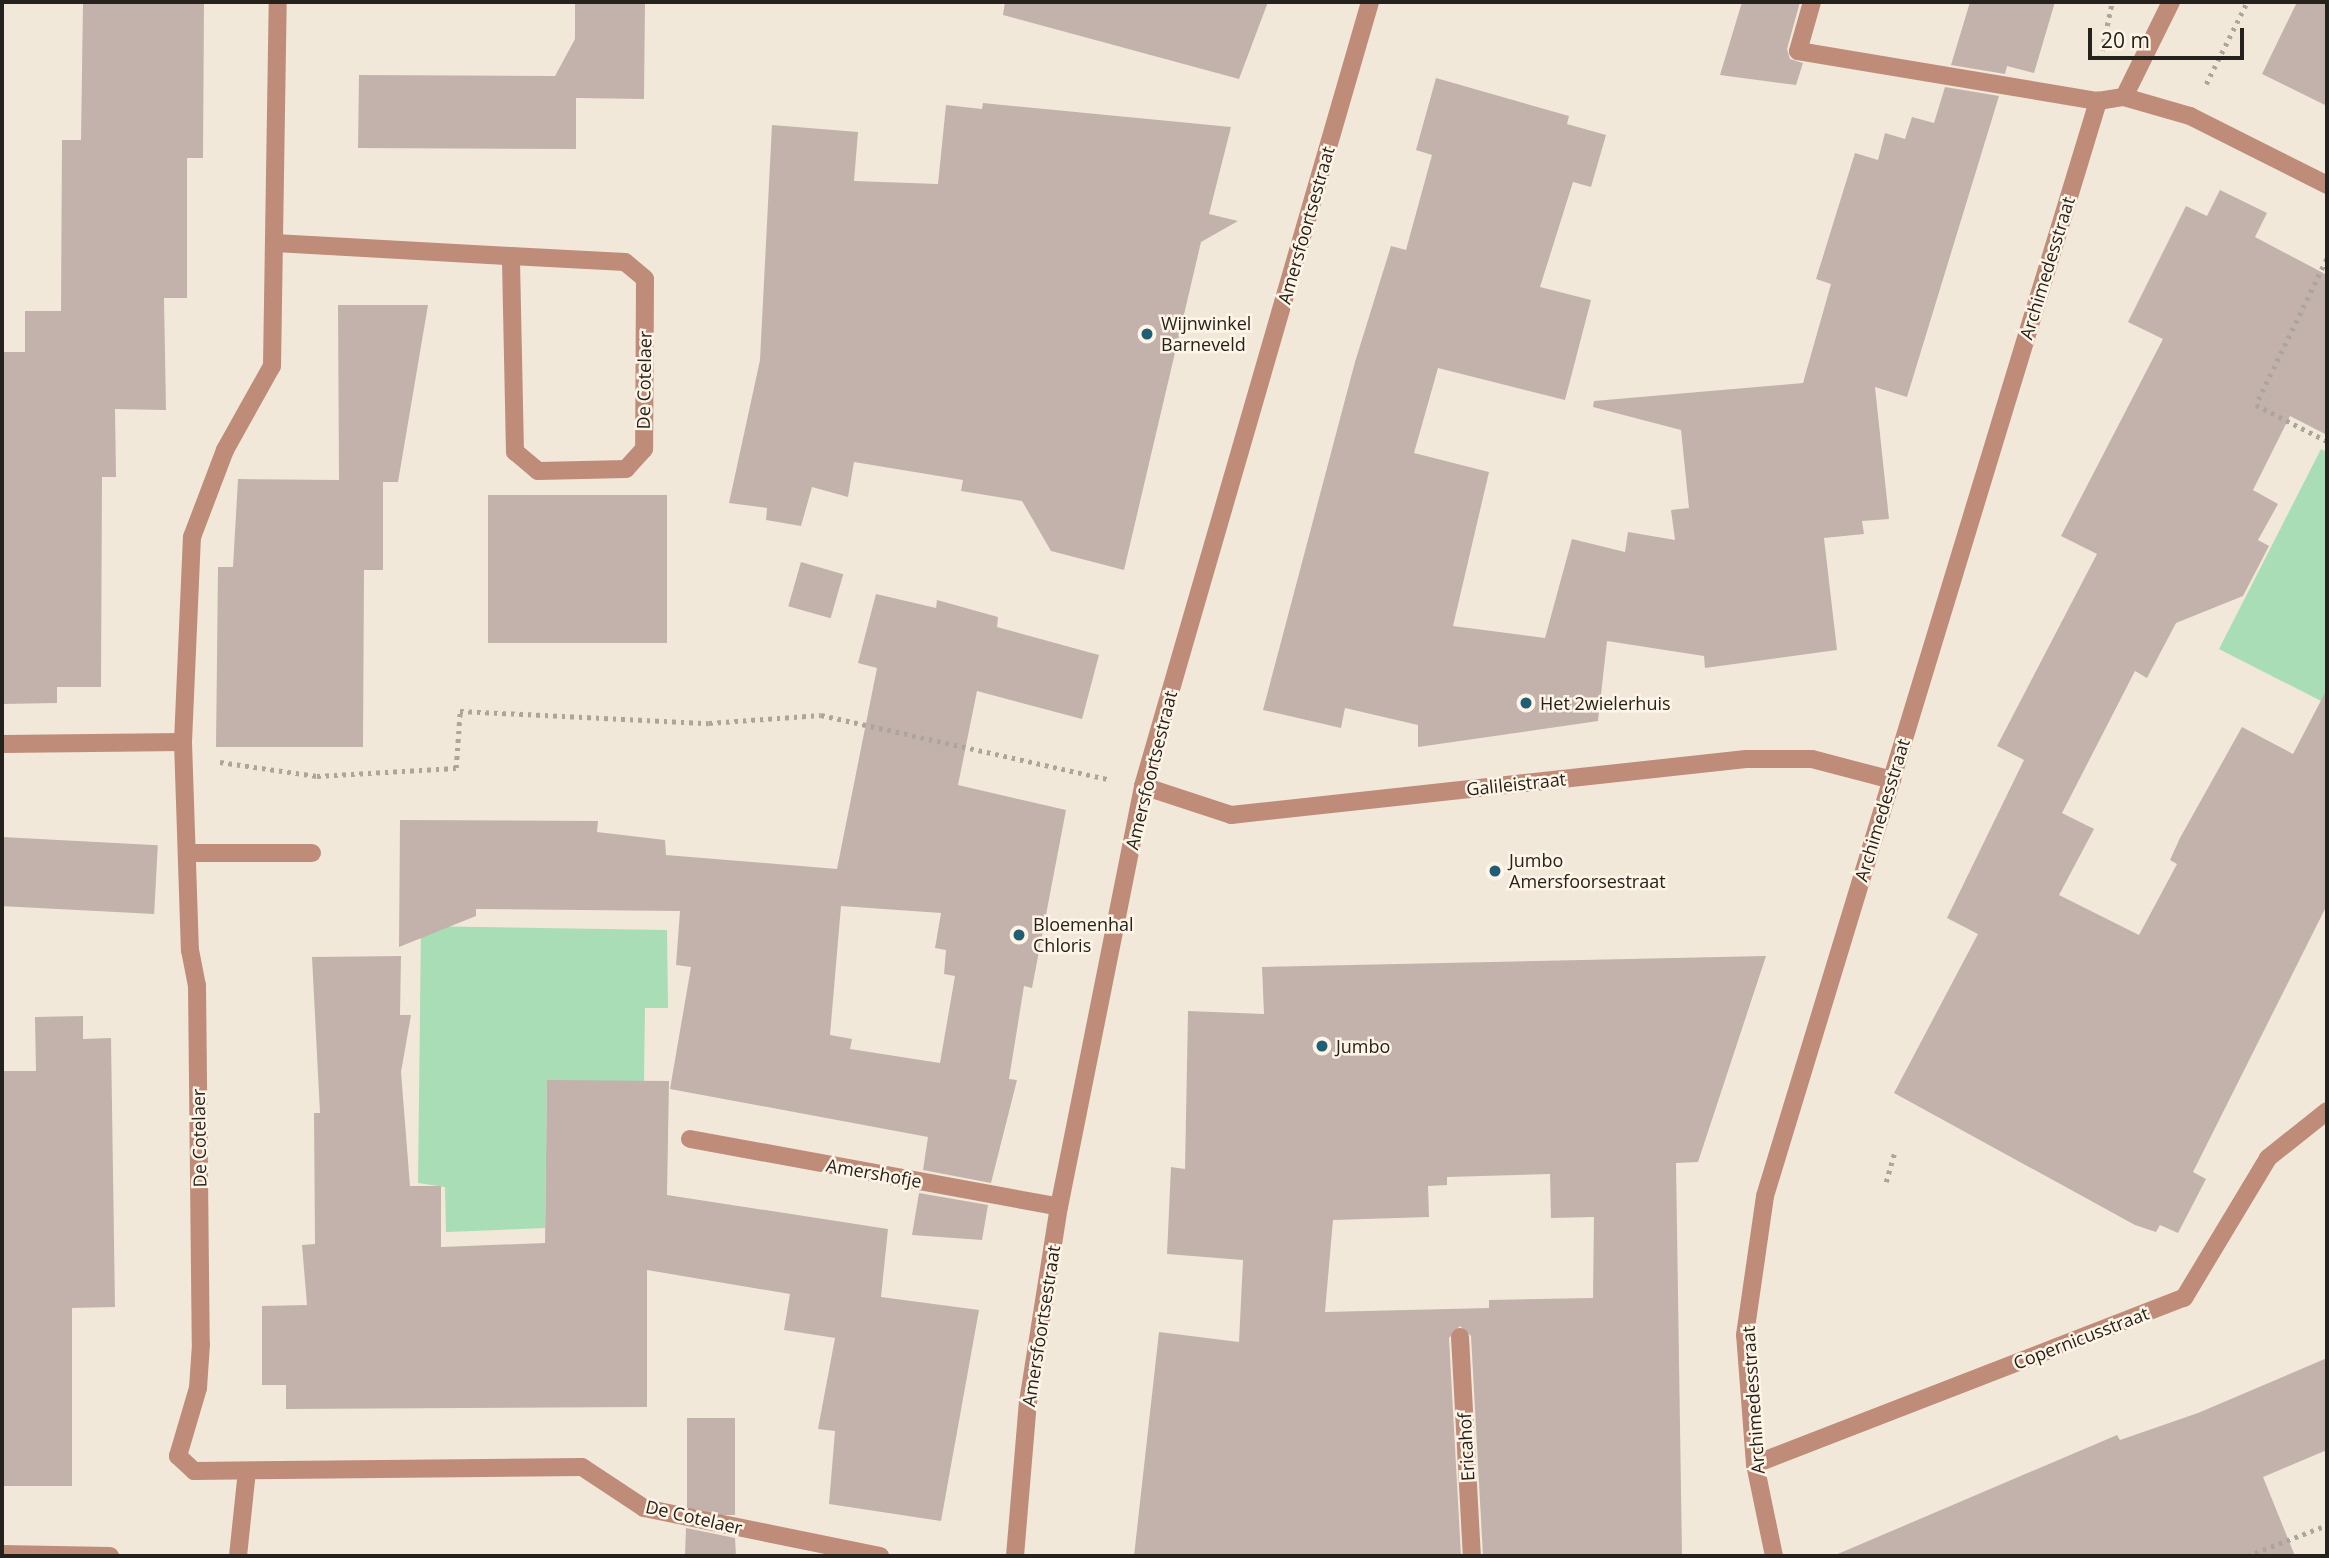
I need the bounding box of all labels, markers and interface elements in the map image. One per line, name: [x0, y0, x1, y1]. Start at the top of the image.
scale bar: [2091, 14, 2247, 58]
text: 20 m: [2101, 26, 2150, 54]
street label: Amersfoortsestraat: [1273, 144, 1339, 306]
street label: Archimedesstraat: [2015, 194, 2079, 342]
place label: Wijnwinkel Barneveld: [1161, 313, 1251, 356]
marker: Wijnwinkel Barneveld: [1139, 326, 1155, 342]
street label: De Cotelaer: [632, 331, 656, 429]
street label: Amersfoortsestraat: [1121, 688, 1181, 852]
place label: Het 2wielerhuis: [1540, 692, 1671, 714]
marker: Het 2wielerhuis: [1518, 695, 1534, 711]
street label: Archimedesstraat: [1850, 736, 1914, 884]
street label: Galileistraat: [1465, 768, 1567, 800]
place label: Jumbo Amersfoorsestraat: [1509, 850, 1666, 892]
marker: Jumbo Amersfoorsestraat: [1487, 863, 1503, 879]
place label: Bloemenhal Chloris: [1033, 914, 1134, 956]
marker: Bloemenhal Chloris: [1011, 927, 1027, 943]
place label: Jumbo: [1336, 1035, 1390, 1057]
marker: Jumbo: [1314, 1038, 1330, 1054]
street label: De Cotelaer: [187, 1089, 211, 1187]
street label: Amershofje: [825, 1154, 923, 1192]
street label: Amersfoortsestraat: [1018, 1244, 1064, 1408]
street label: Copernicusstraat: [2010, 1302, 2152, 1374]
street label: Archimedesstraat: [1737, 1325, 1769, 1475]
street label: Ericahof: [1453, 1412, 1479, 1482]
street label: De Cotelaer: [644, 1495, 744, 1539]

